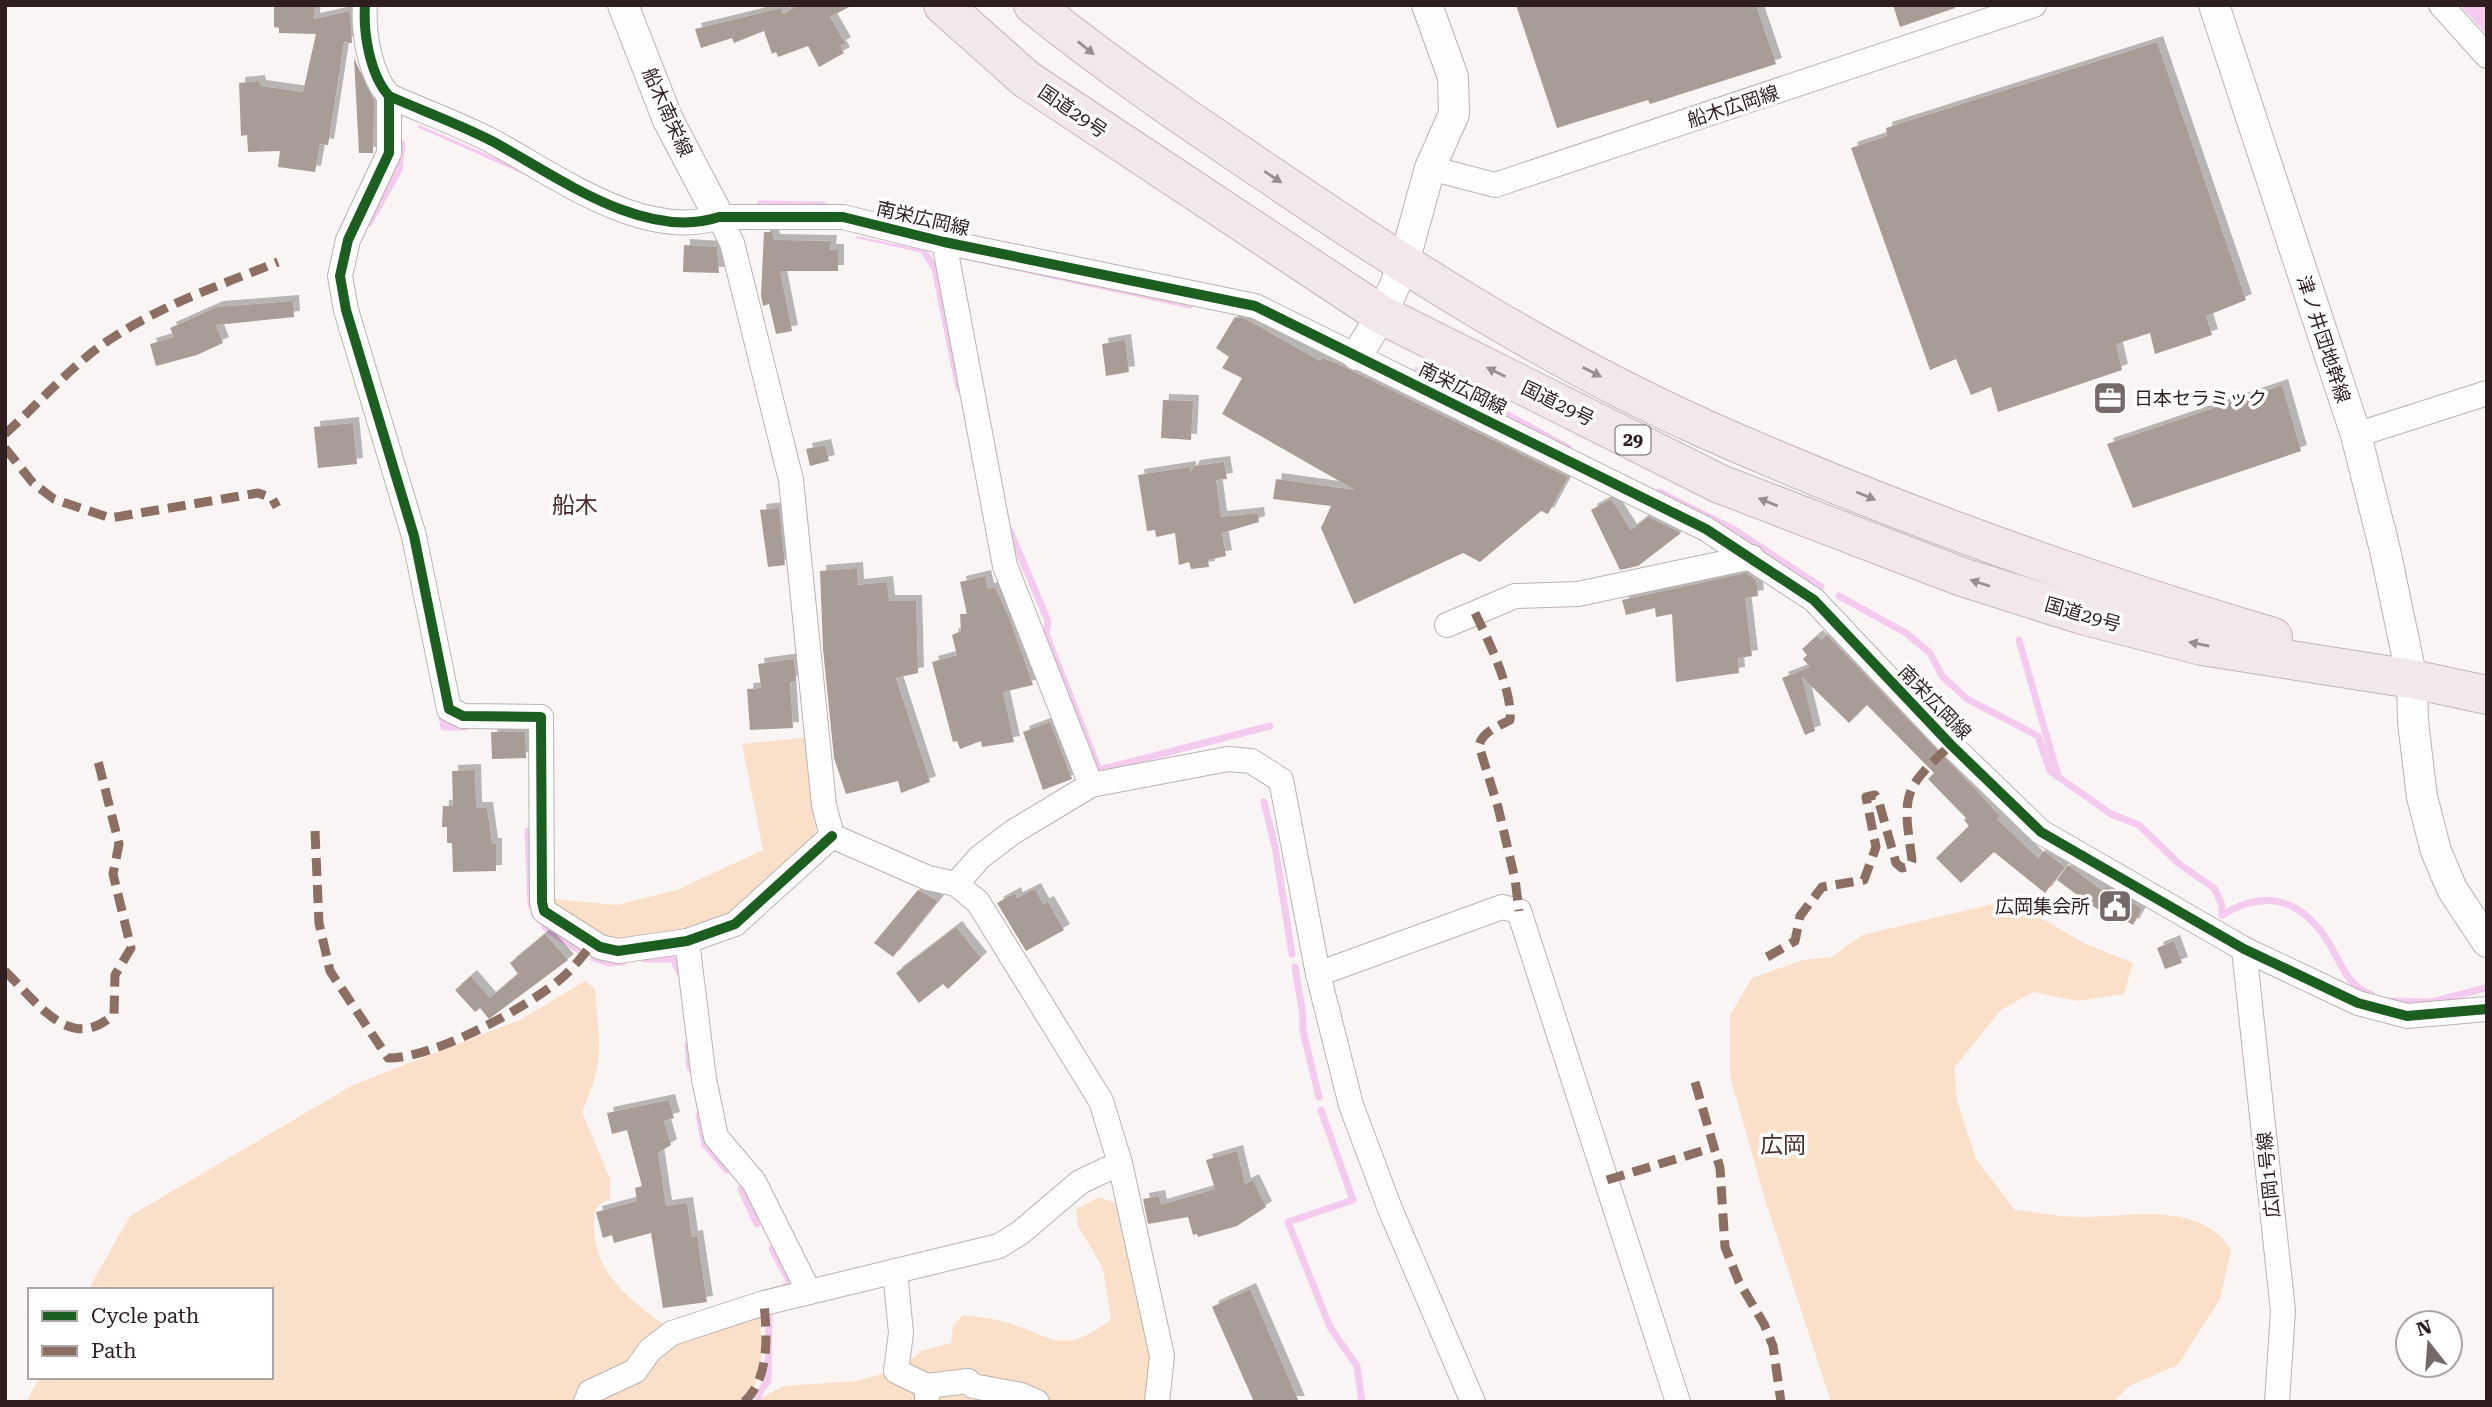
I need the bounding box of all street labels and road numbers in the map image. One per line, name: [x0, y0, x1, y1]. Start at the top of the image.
street label: 船木南栄線: [638, 64, 697, 160]
street label: 国道29号: [1034, 80, 1112, 143]
street label: 船木広岡線: [1684, 81, 1782, 132]
street label: 南栄広岡線: [874, 197, 972, 240]
street label: 津ノ井団地幹線: [2292, 272, 2355, 406]
street label: 南栄広岡線: [1415, 357, 1511, 420]
street label: 国道29号: [1518, 376, 1598, 431]
road number: 29: [1616, 426, 1650, 454]
street label: 国道29号: [2042, 593, 2124, 636]
street label: 南栄広岡線: [1893, 660, 1976, 745]
street label: 広岡1号線: [2253, 1131, 2284, 1219]

